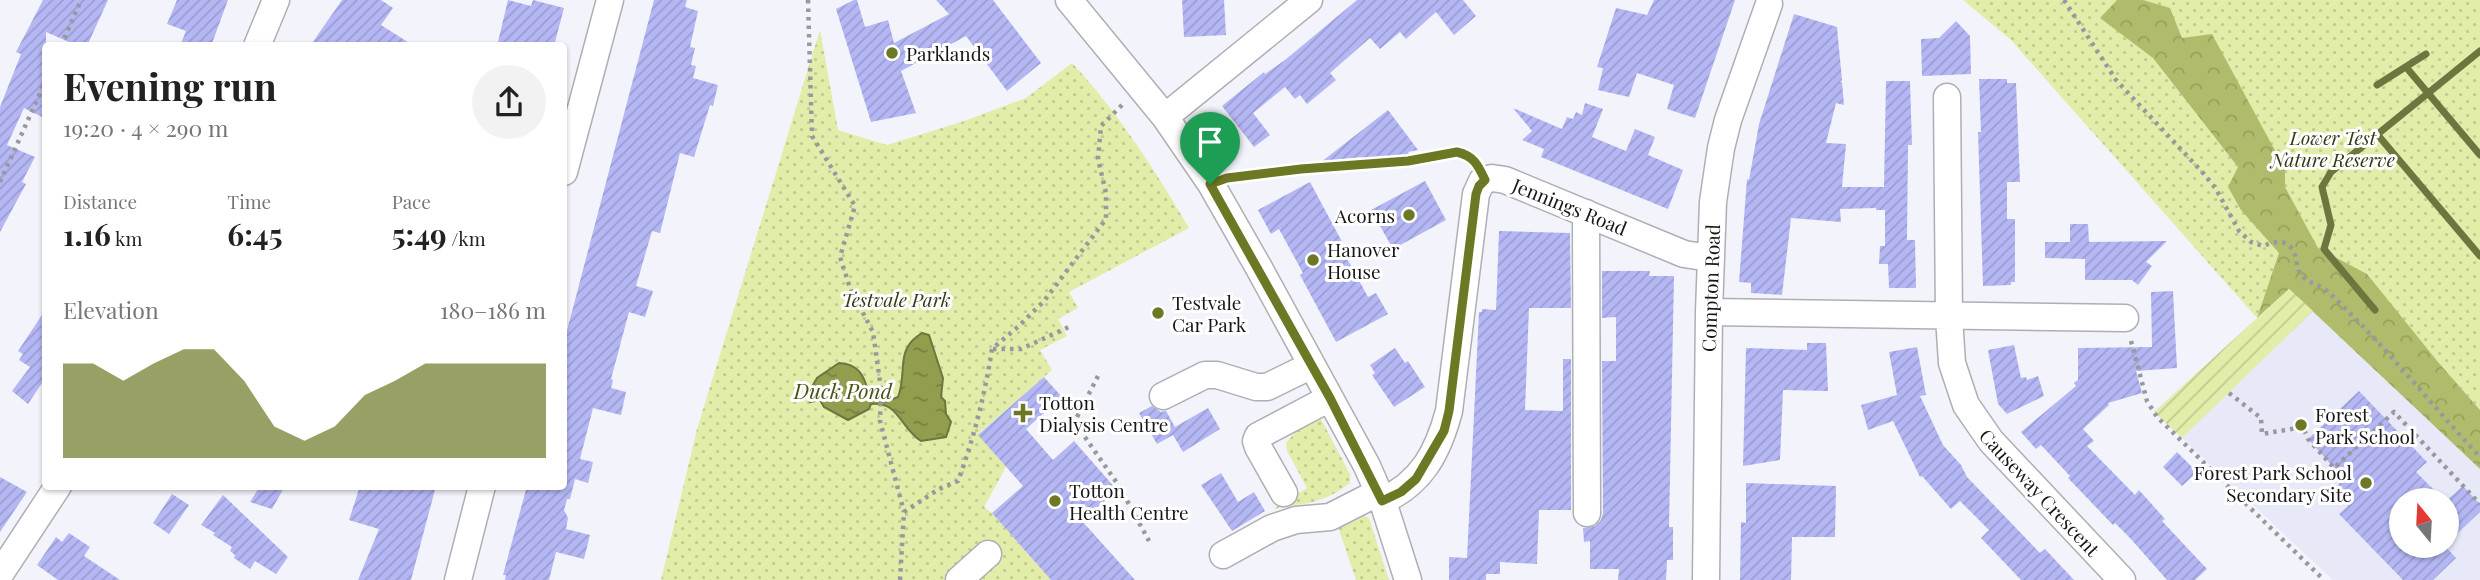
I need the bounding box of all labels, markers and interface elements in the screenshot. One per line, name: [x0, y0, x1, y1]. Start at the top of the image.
place label: Parklands: [906, 40, 990, 66]
marker: Parklands: [884, 45, 900, 61]
text: Evening run: [63, 60, 277, 111]
button: share: [472, 65, 546, 139]
text: 19:20 · 4 × 290 m: [63, 112, 228, 143]
pin: [1180, 112, 1240, 184]
icon: arrive: [1191, 123, 1229, 161]
park label: Lower Test Nature Reserve: [2269, 124, 2395, 172]
street label: Jennings Road: [1508, 171, 1631, 241]
text: Distance: [63, 188, 137, 214]
text: Time: [227, 188, 271, 214]
text: Pace: [392, 188, 431, 214]
place label: Acorns: [1334, 202, 1395, 228]
marker: Acorns: [1401, 207, 1417, 223]
text: 1.16: [63, 214, 111, 254]
text: 6:45: [227, 214, 282, 254]
text: 5:49: [392, 214, 447, 254]
street label: Compton Road: [1695, 224, 1725, 352]
text: km: [111, 225, 142, 251]
text: /km: [447, 225, 486, 251]
place label: Hanover House: [1327, 236, 1400, 284]
marker: Hanover House: [1305, 252, 1321, 268]
park label: Testvale Park: [841, 286, 951, 312]
place label: Testvale Car Park: [1172, 289, 1247, 337]
text: Elevation: [63, 294, 159, 325]
text: 180–186 m: [440, 294, 546, 325]
marker: Testvale Car Park: [1150, 305, 1166, 321]
water label: Duck Pond: [793, 376, 893, 404]
place label: Totton Dialysis Centre: [1039, 389, 1168, 437]
place label: Forest Park School: [2315, 401, 2416, 449]
marker: Totton Dialysis Centre: [1013, 403, 1033, 423]
marker: Forest Park School: [2293, 417, 2309, 433]
street label: Causeway Crescent: [1974, 423, 2106, 562]
place label: Forest Park School Secondary Site: [2194, 459, 2353, 507]
marker: Forest Park School Secondary Site: [2358, 475, 2374, 491]
place label: Totton Health Centre: [1069, 477, 1189, 525]
north arrow: [2389, 488, 2459, 558]
map controls: [2389, 488, 2459, 558]
marker: Totton Health Centre: [1047, 493, 1063, 509]

